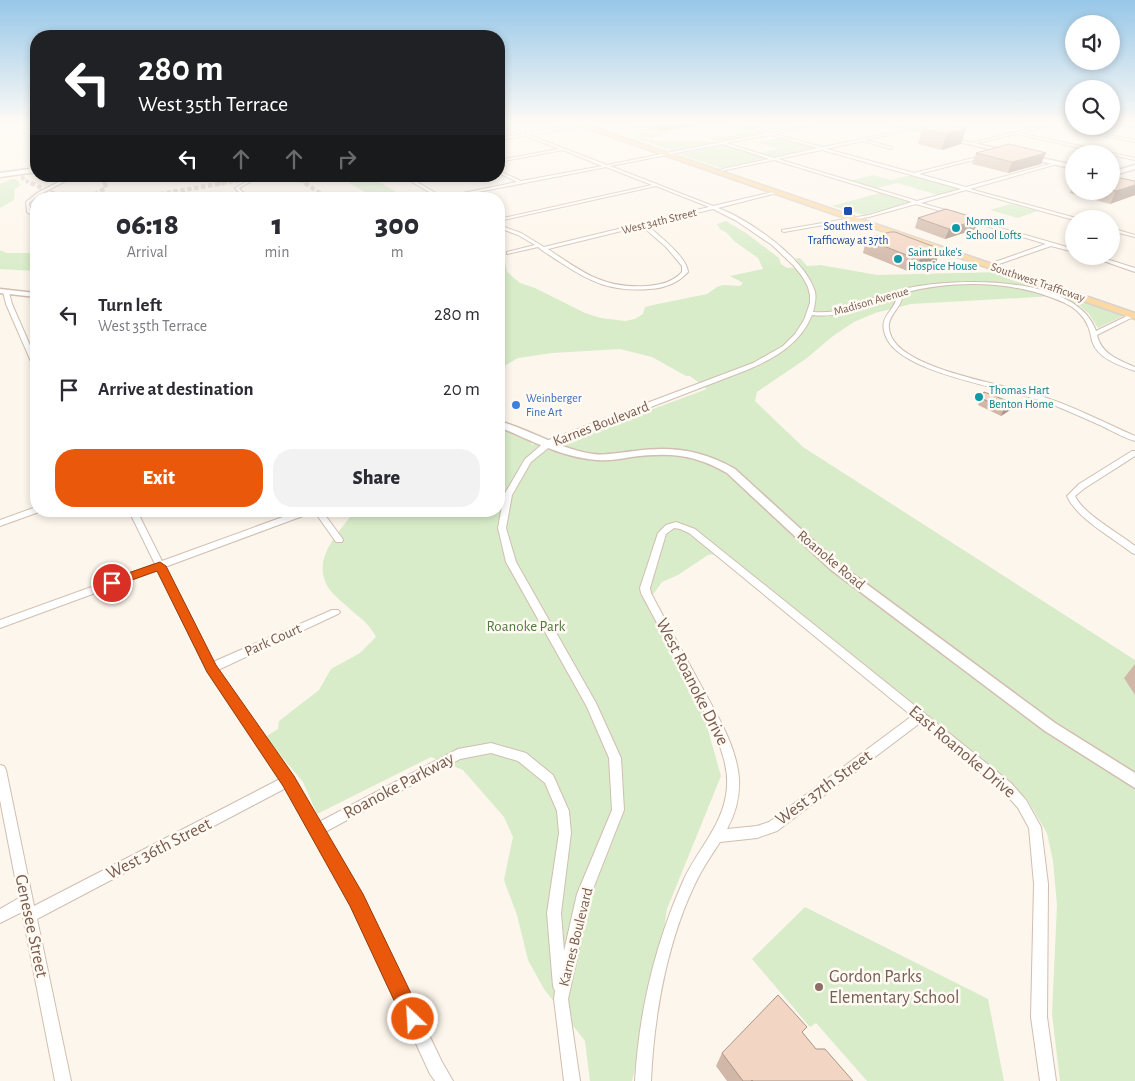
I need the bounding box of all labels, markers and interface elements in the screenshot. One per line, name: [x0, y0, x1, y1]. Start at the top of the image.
map controls: [1065, 15, 1120, 265]
button: sound: [1065, 15, 1120, 70]
icon: left: [55, 50, 120, 115]
text: 280 m: [138, 52, 224, 87]
button: search: [1065, 80, 1120, 135]
text: West 35th Terrace: [138, 93, 288, 115]
icon: left: [174, 145, 202, 173]
icon: ahead: [227, 145, 255, 173]
icon: ahead: [280, 145, 308, 173]
icon: right: [333, 145, 361, 173]
button: +: [1065, 145, 1120, 200]
marker: Southwest Trafficway at 37th: [842, 205, 854, 217]
street label: West 34th Street: [620, 206, 698, 236]
text: 06:18: [116, 210, 179, 240]
text: 1: [271, 210, 282, 240]
text: 300: [375, 210, 419, 240]
button: −: [1065, 210, 1120, 265]
place label: Norman School Lofts: [966, 215, 1022, 241]
place label: Southwest Trafficway at 37th: [808, 220, 888, 247]
marker: Norman School Lofts: [950, 222, 962, 234]
text: Arrival: [127, 244, 168, 260]
text: min: [264, 244, 289, 260]
text: m: [391, 244, 404, 260]
place label: Saint Luke's Hospice House: [908, 246, 977, 272]
marker: Saint Luke's Hospice House: [892, 253, 904, 265]
street label: Southwest Trafficway: [989, 260, 1087, 305]
street label: Madison Avenue: [832, 285, 910, 317]
text: Turn left: [98, 296, 162, 315]
icon: left: [55, 301, 83, 329]
text: 280 m: [434, 305, 480, 324]
text: West 35th Terrace: [98, 318, 207, 334]
icon: arrive: [55, 376, 83, 404]
text: Arrive at destination: [98, 380, 254, 399]
text: 20 m: [443, 380, 480, 399]
place label: Thomas Hart Benton Home: [989, 384, 1054, 410]
marker: Thomas Hart Benton Home: [973, 391, 985, 403]
place label: Weinberger Fine Art: [526, 392, 582, 418]
marker: Weinberger Fine Art: [510, 399, 522, 411]
street label: Karnes Boulevard: [551, 399, 651, 449]
button: Exit: [55, 449, 263, 507]
button: Share: [273, 449, 480, 507]
street label: Roanoke Road: [794, 528, 868, 593]
pin: [91, 562, 133, 604]
icon: arrive: [98, 569, 126, 597]
street label: West Roanoke Drive: [652, 616, 732, 748]
park label: Roanoke Park: [487, 619, 566, 634]
street label: Park Court: [242, 621, 304, 659]
street label: East Roanoke Drive: [905, 702, 1019, 802]
street label: West 37th Street: [772, 747, 876, 829]
street label: Roanoke Parkway: [341, 749, 457, 823]
street label: West 36th Street: [104, 815, 215, 883]
street label: Genesee Street: [11, 873, 51, 979]
street label: Karnes Boulevard: [556, 886, 596, 988]
place label: Gordon Parks Elementary School: [829, 968, 960, 1007]
marker: Gordon Parks Elementary School: [813, 981, 825, 993]
position arrow: [386, 992, 438, 1044]

